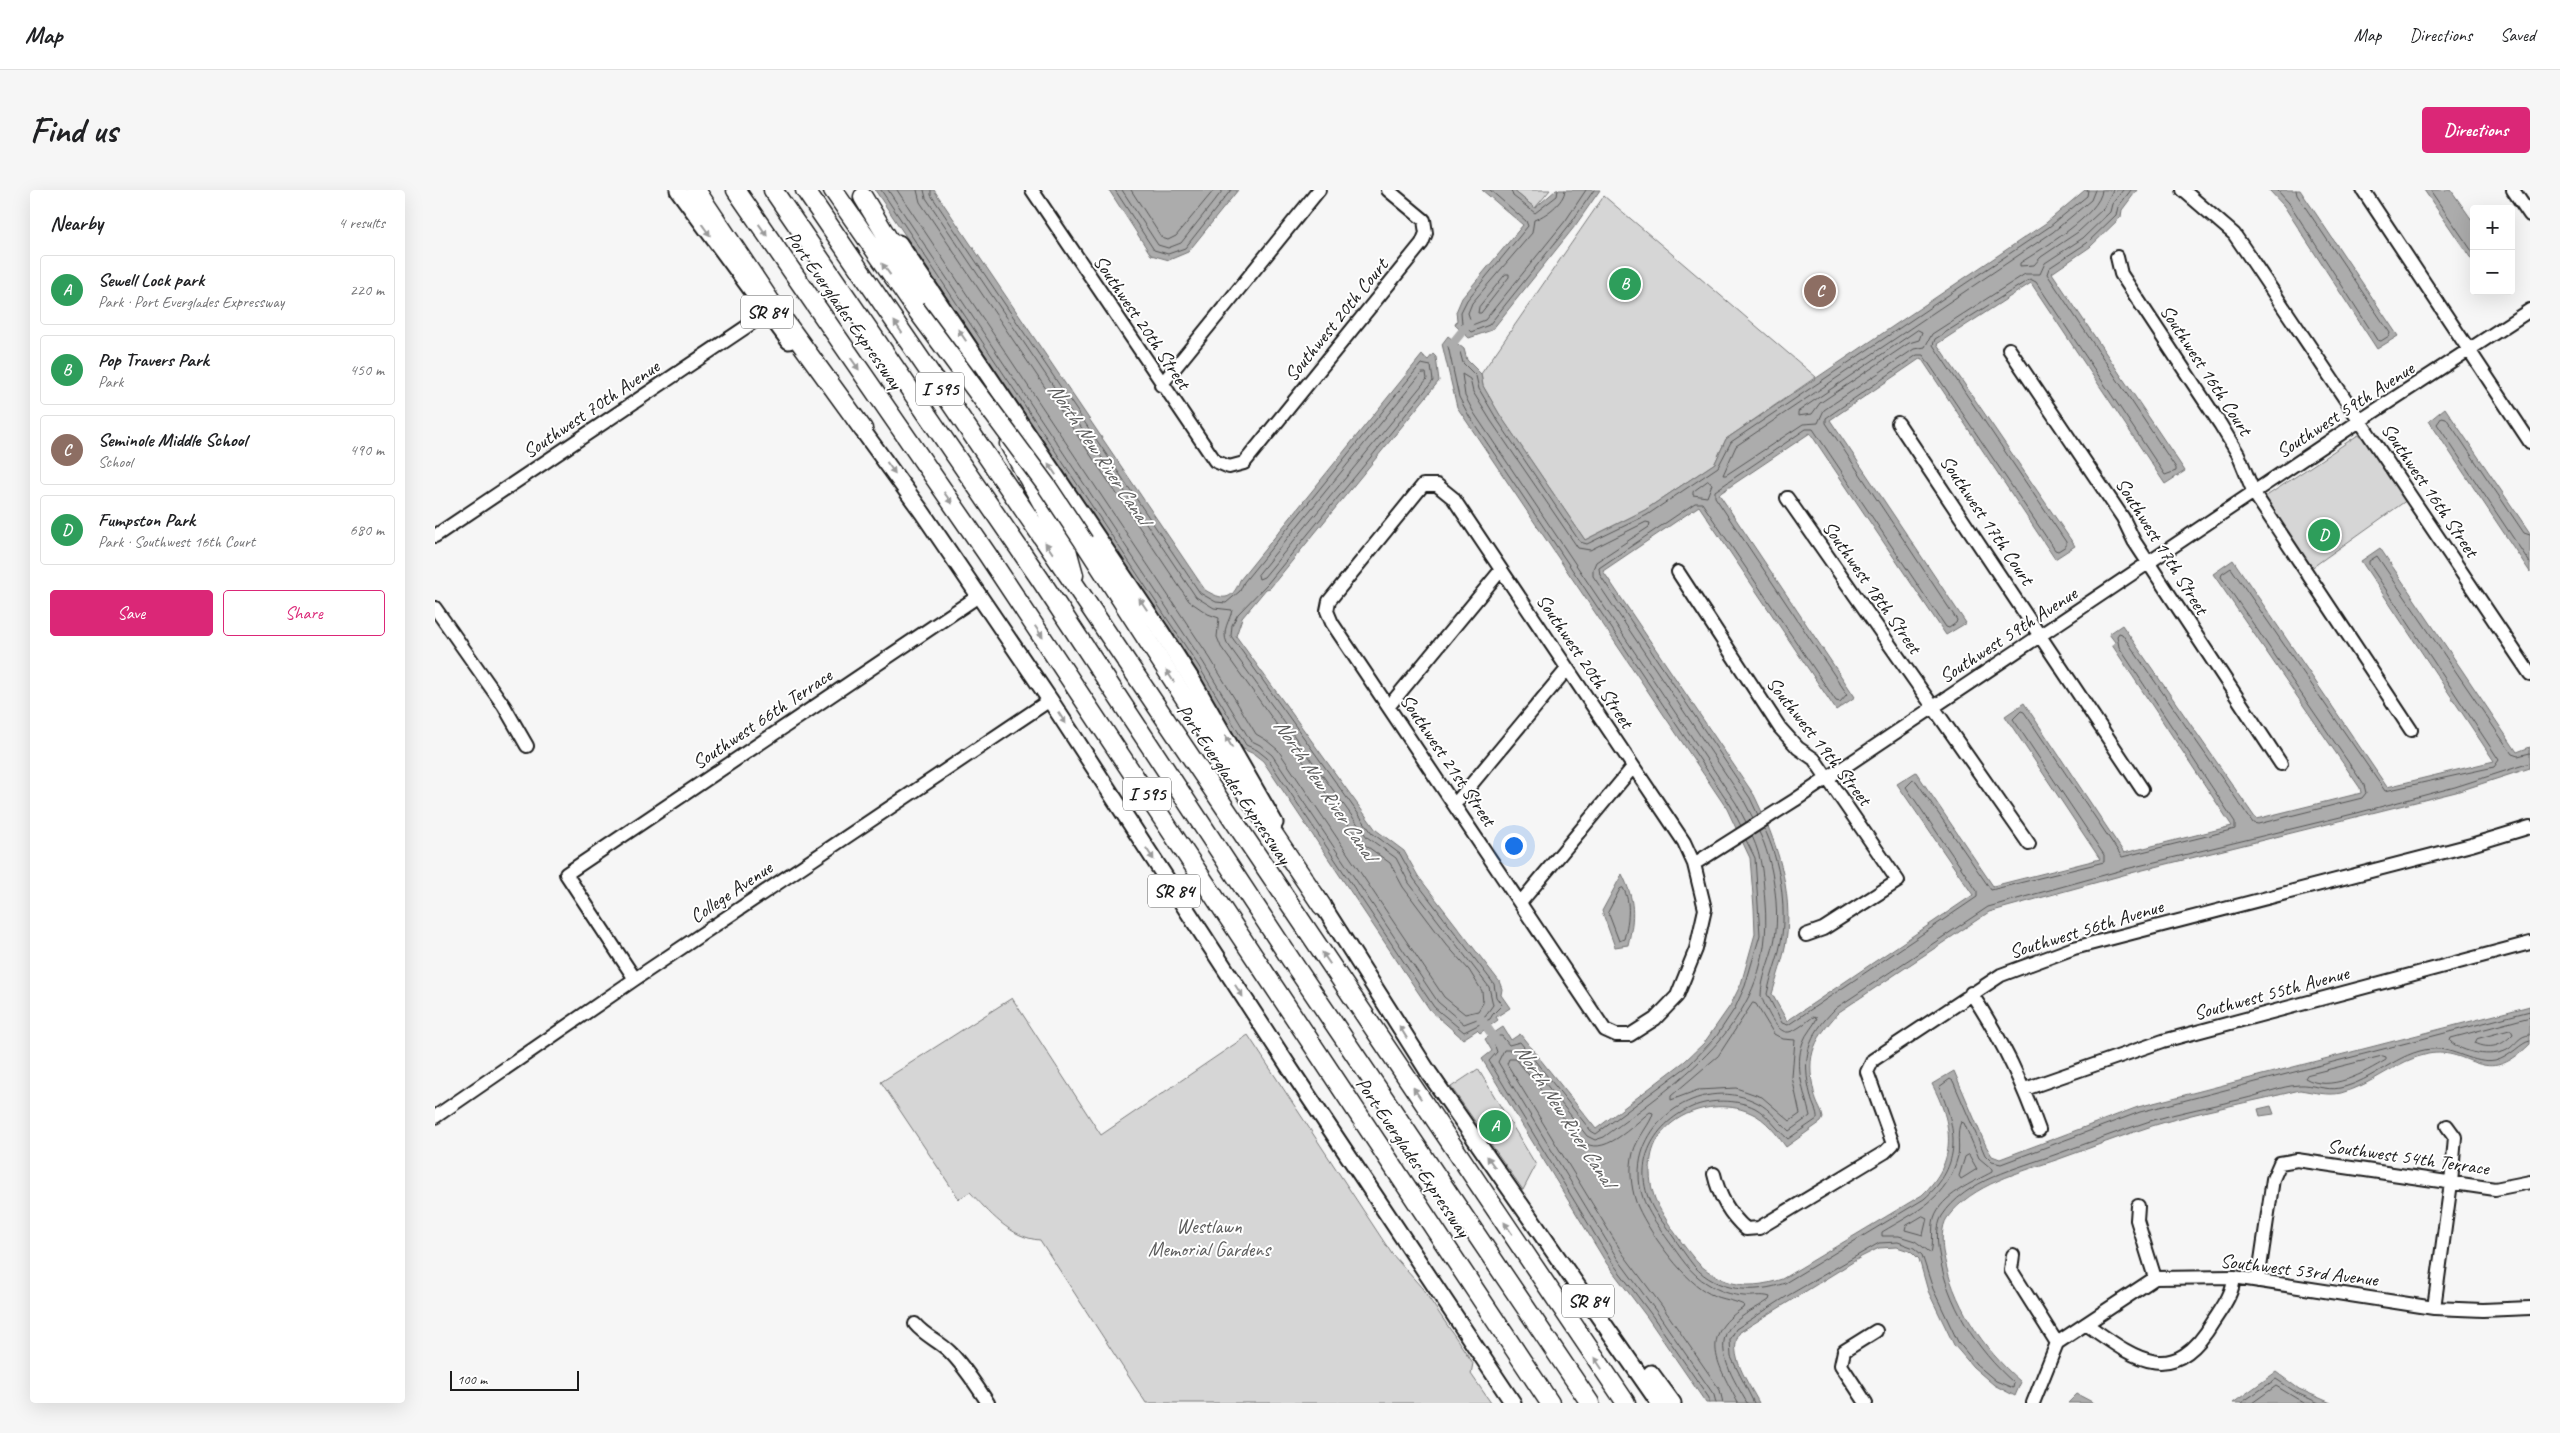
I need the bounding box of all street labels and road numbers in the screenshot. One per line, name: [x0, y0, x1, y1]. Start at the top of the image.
street label: Port Everglades Expressway: [780, 226, 909, 396]
street label: Southwest 20th Street: [1088, 250, 1197, 396]
street label: Southwest 20th Court: [1279, 252, 1395, 387]
road number: SR 84: [741, 295, 793, 328]
street label: Southwest 16th Court: [2154, 300, 2259, 442]
street label: Southwest 70th Avenue: [518, 353, 665, 464]
street label: Southwest 59th Avenue: [2271, 355, 2420, 464]
road number: I 595: [916, 372, 964, 405]
street label: Southwest 16th Street: [2376, 418, 2485, 564]
street label: Southwest 17th Court: [1934, 450, 2041, 592]
street label: Southwest 17th Street: [2110, 473, 2215, 621]
street label: Southwest 18th Street: [1817, 516, 1928, 660]
street label: Southwest 59th Avenue: [1934, 580, 2083, 689]
street label: Southwest 20th Street: [1531, 589, 1640, 735]
street label: Southwest 66th Terrace: [687, 662, 838, 775]
street label: Southwest 19th Street: [1761, 672, 1878, 812]
street label: Southwest 21st Street: [1395, 689, 1503, 833]
street label: Port Everglades Expressway: [1171, 699, 1298, 871]
road number: I 595: [1123, 778, 1171, 810]
street label: College Avenue: [685, 854, 778, 929]
road number: SR 84: [1148, 874, 1200, 908]
street label: Southwest 56th Avenue: [2006, 893, 2167, 964]
street label: Southwest 55th Avenue: [2191, 960, 2353, 1026]
street label: Port Everglades Expressway: [1350, 1072, 1477, 1244]
street label: Southwest 54th Terrace: [2325, 1133, 2492, 1181]
street label: Southwest 53rd Avenue: [2219, 1248, 2381, 1292]
road number: SR 84: [1562, 1284, 1614, 1318]

